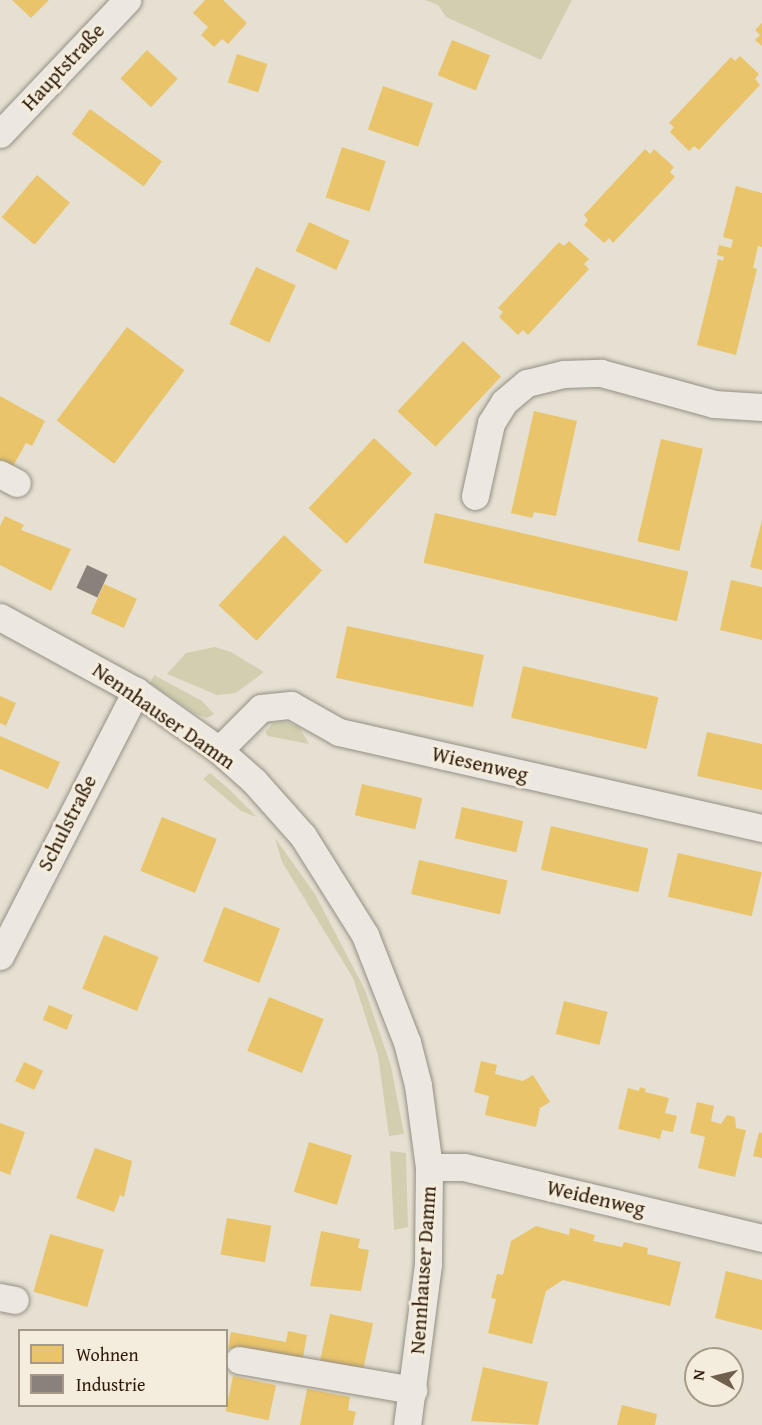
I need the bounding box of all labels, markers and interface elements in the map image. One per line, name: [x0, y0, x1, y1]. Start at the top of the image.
street label: Hauptstraße: [16, 18, 110, 116]
street label: Nennhauser Damm: [88, 657, 240, 775]
street label: Wiesenweg: [429, 741, 531, 787]
street label: Schulstraße: [32, 771, 102, 875]
street label: Weidenweg: [544, 1174, 648, 1222]
street label: Nennhauser Damm: [405, 1185, 441, 1355]
legend: [18, 1329, 228, 1407]
text: Wohnen: [76, 1341, 139, 1368]
north arrow: [684, 1347, 744, 1407]
text: N: [686, 1368, 711, 1382]
text: Industrie: [76, 1371, 145, 1398]

